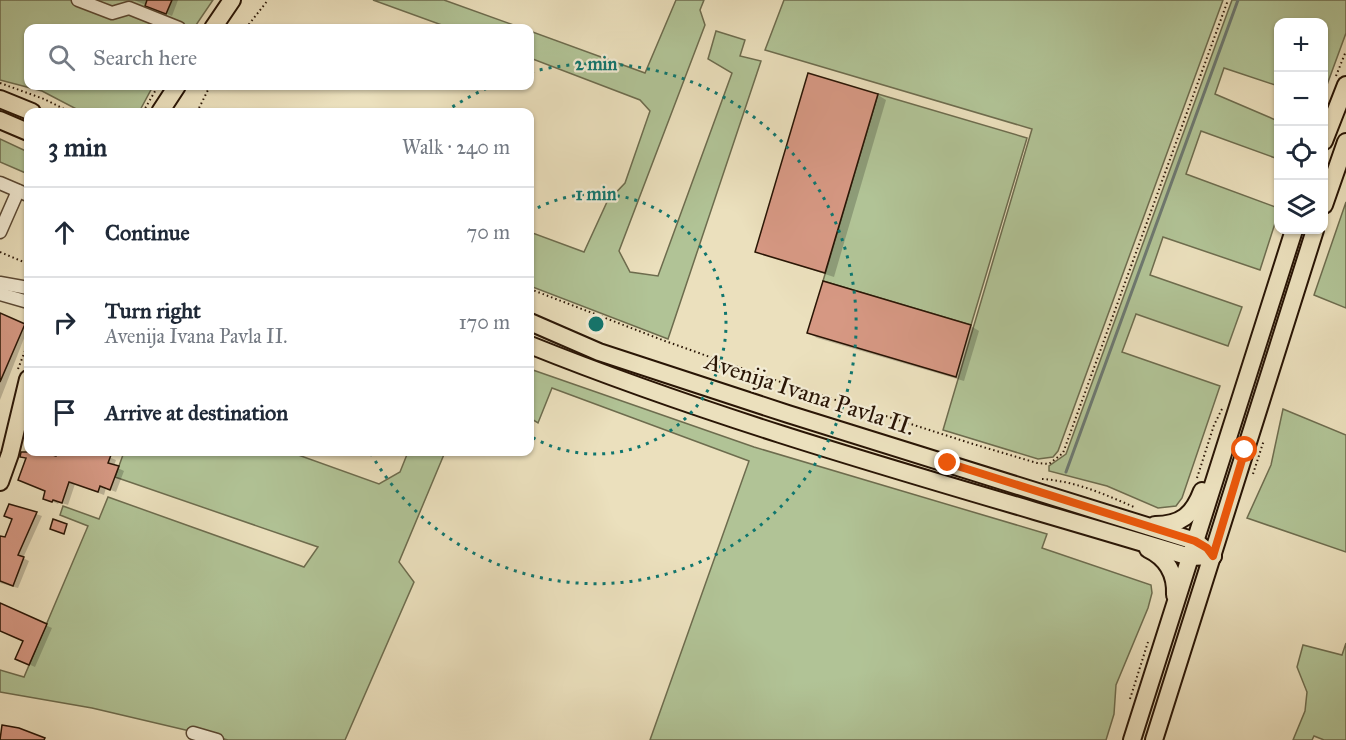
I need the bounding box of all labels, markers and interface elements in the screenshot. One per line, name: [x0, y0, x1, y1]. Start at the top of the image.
map controls: [1274, 18, 1328, 234]
button: +: [1274, 18, 1328, 72]
search box: [24, 24, 534, 90]
icon: search: [45, 41, 78, 74]
text: Search here: [93, 44, 197, 71]
text: 2 min: [575, 53, 618, 75]
button: −: [1274, 72, 1328, 126]
button: locate: [1274, 126, 1328, 180]
text: 3 min: [48, 131, 107, 163]
text: Walk · 240 m: [402, 135, 510, 159]
button: layers: [1274, 180, 1328, 234]
text: 1 min: [576, 183, 617, 205]
icon: ahead: [48, 216, 81, 249]
text: Continue: [105, 219, 190, 246]
text: 70 m: [467, 220, 510, 244]
text: Turn right: [105, 297, 201, 324]
icon: right: [48, 306, 81, 339]
text: 170 m: [459, 310, 510, 334]
centre of rings: [586, 314, 606, 334]
text: Avenija Ivana Pavla II.: [105, 324, 287, 348]
street label: Avenija Ivana Pavla II.: [700, 346, 919, 442]
icon: arrive: [48, 396, 81, 429]
text: Arrive at destination: [105, 399, 288, 426]
route start: [1231, 436, 1257, 462]
route end: [934, 449, 960, 475]

